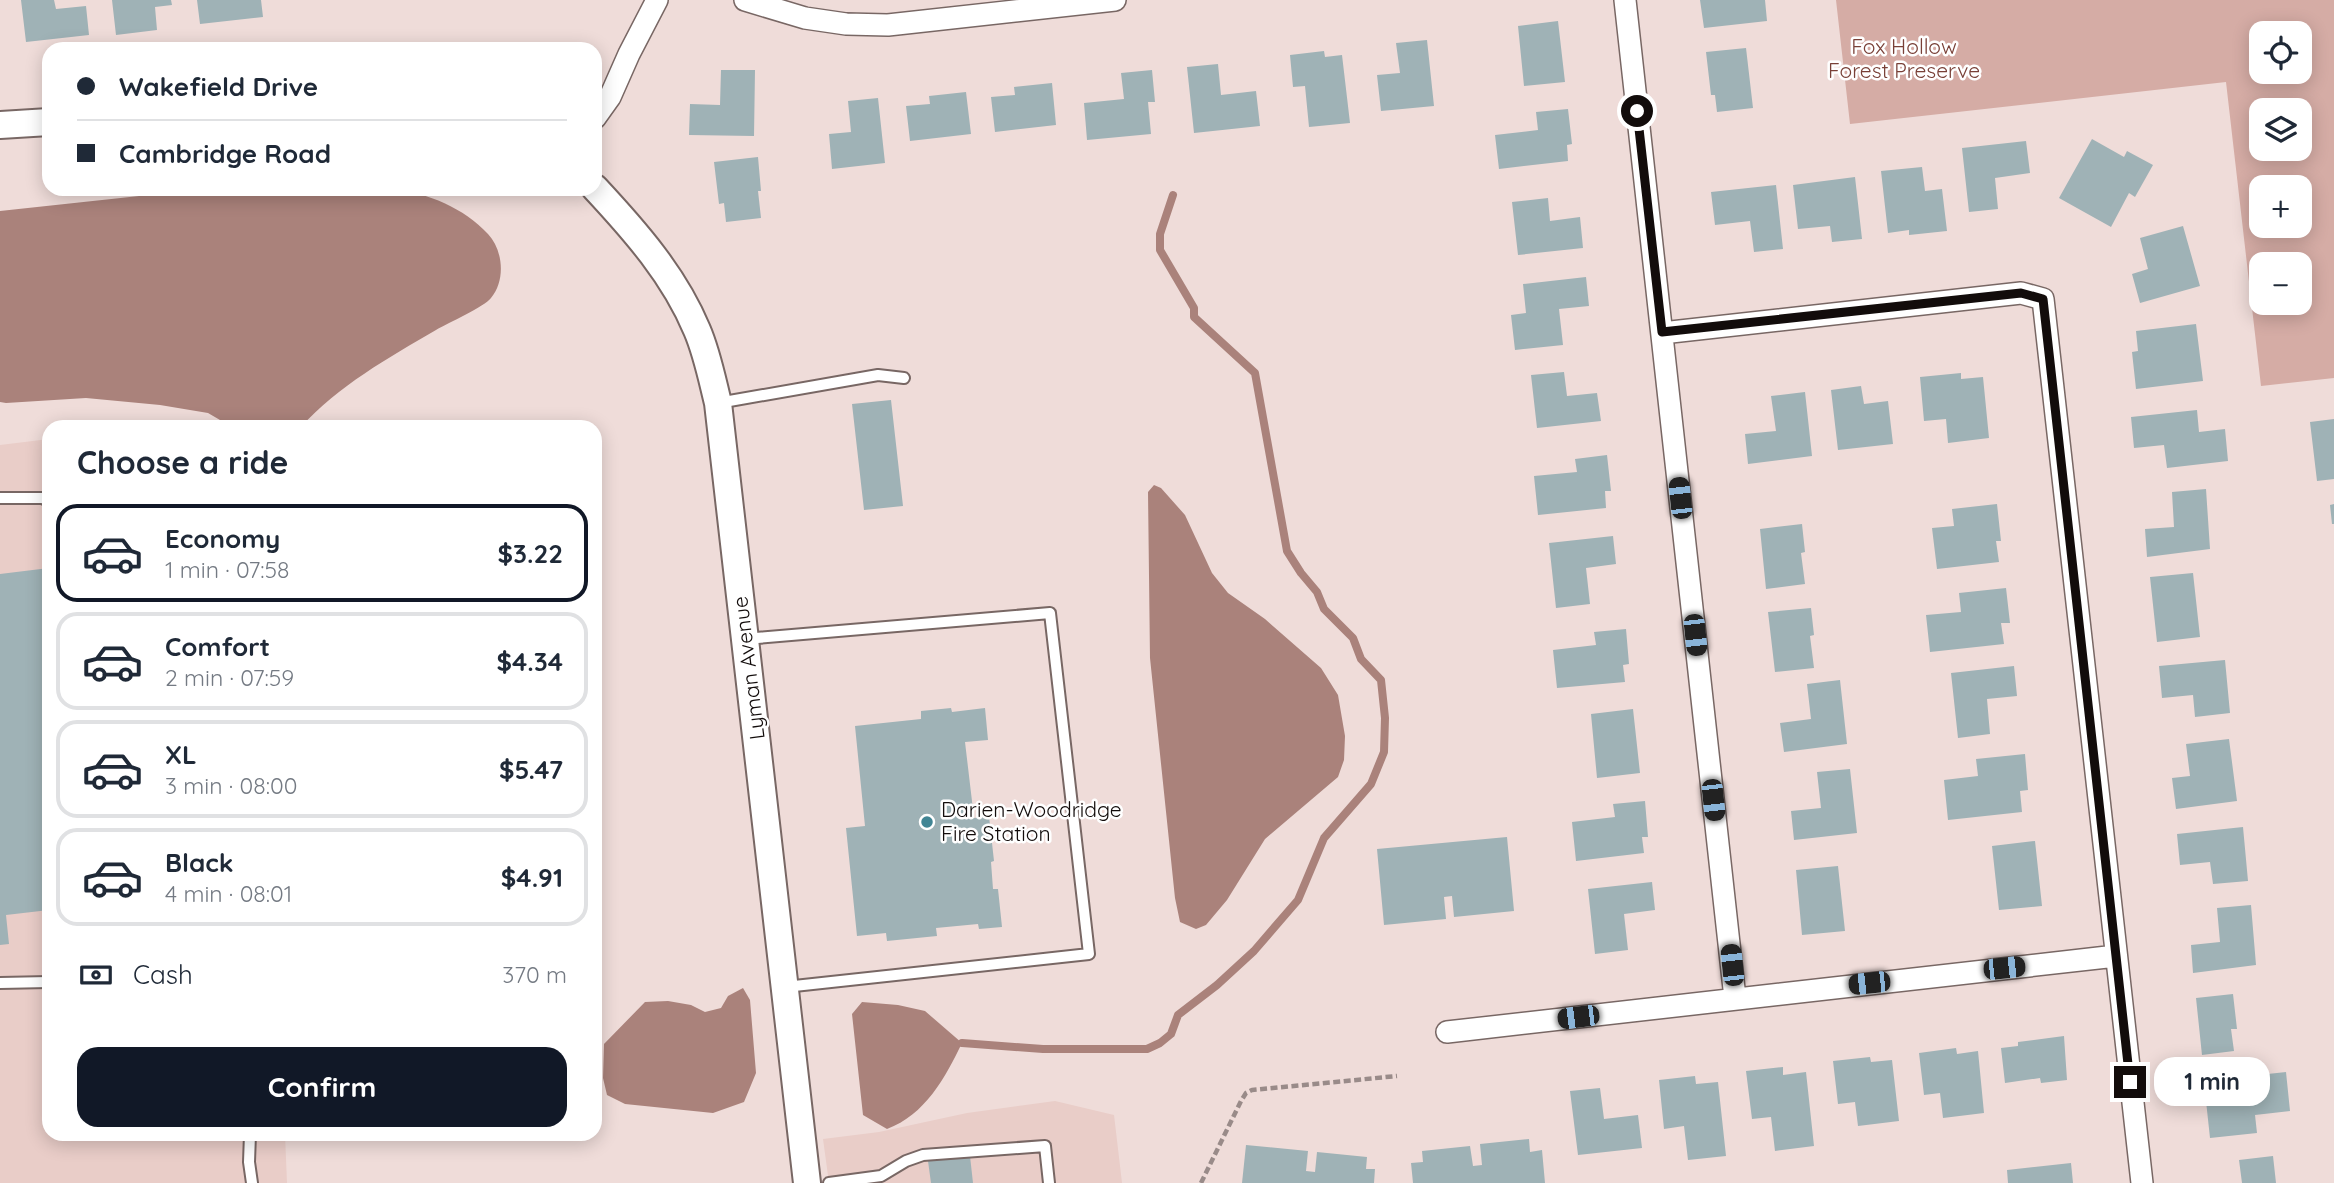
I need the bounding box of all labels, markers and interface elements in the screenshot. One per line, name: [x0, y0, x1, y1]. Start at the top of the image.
map controls: [2249, 21, 2312, 315]
button: locate: [2249, 21, 2312, 84]
park label: Fox Hollow Forest Preserve: [1828, 33, 1980, 83]
text: Wakefield Drive: [119, 70, 318, 103]
route start: [1621, 95, 1653, 127]
button: layers: [2249, 98, 2312, 161]
text: Cambridge Road: [119, 137, 331, 170]
button: +: [2249, 175, 2312, 238]
button: −: [2249, 252, 2312, 315]
text: Choose a ride: [77, 442, 289, 482]
car: [1668, 476, 1693, 520]
icon: car: [81, 522, 144, 585]
text: Economy: [165, 522, 280, 555]
text: $3.22: [497, 537, 563, 570]
text: 1 min · 07:58: [165, 555, 290, 584]
street label: Lyman Avenue: [726, 595, 770, 741]
car: [1683, 613, 1708, 657]
icon: car: [81, 630, 144, 693]
text: Comfort: [165, 630, 270, 663]
text: $4.34: [496, 645, 563, 678]
text: 2 min · 07:59: [165, 663, 294, 692]
icon: car: [81, 738, 144, 801]
text: XL: [165, 738, 197, 771]
text: $5.47: [499, 753, 563, 786]
text: 3 min · 08:00: [165, 771, 297, 800]
car: [1701, 778, 1726, 822]
place label: Darien-Woodridge Fire Station: [941, 796, 1122, 846]
marker: Darien-Woodridge Fire Station: [919, 814, 935, 830]
icon: car: [81, 846, 144, 909]
text: Black: [165, 846, 234, 879]
text: $4.91: [501, 861, 563, 894]
text: 4 min · 08:01: [165, 879, 292, 908]
car: [1720, 943, 1745, 987]
car: [1983, 955, 2026, 981]
icon: cash: [77, 956, 115, 994]
text: Cash: [133, 958, 193, 991]
text: 370 m: [502, 960, 567, 989]
car: [1848, 970, 1891, 996]
car: [1556, 1004, 1601, 1030]
button: Confirm: [77, 1047, 567, 1127]
callout: 1 min: [2154, 1058, 2270, 1106]
route end: [2114, 1066, 2146, 1098]
text: 1 min: [2184, 1067, 2240, 1096]

